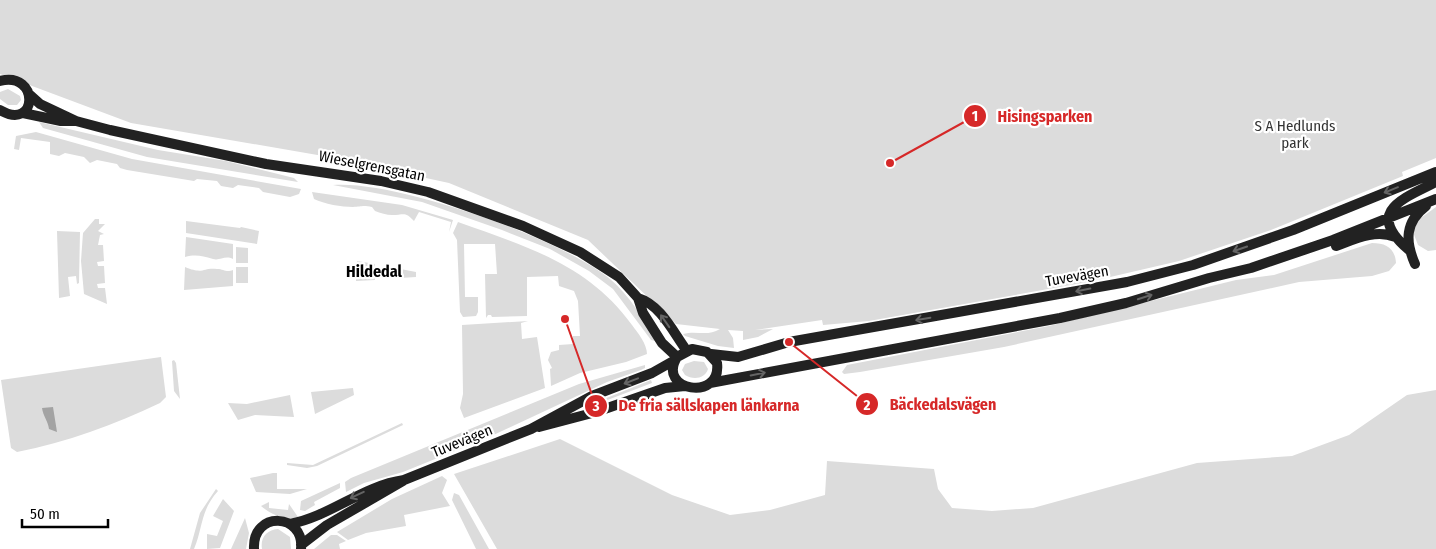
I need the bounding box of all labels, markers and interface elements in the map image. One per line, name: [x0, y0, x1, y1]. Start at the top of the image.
callout: Hisingsparken: [963, 100, 1103, 131]
text: 1: [972, 107, 978, 125]
text: Hisingsparken: [998, 107, 1092, 126]
park label: S A Hedlunds park: [1254, 117, 1336, 152]
street label: Wieselgrensgatan: [317, 147, 427, 185]
one-way arrow: [1384, 186, 1399, 195]
one-way arrow: [1232, 245, 1248, 255]
district label: Hildedal: [346, 262, 403, 281]
street label: Tuvevägen: [1044, 262, 1110, 290]
one-way arrow: [1075, 286, 1091, 295]
one-way arrow: [1137, 292, 1153, 302]
one-way arrow: [660, 314, 670, 328]
one-way arrow: [915, 314, 931, 324]
one-way arrow: [750, 369, 766, 379]
one-way arrow: [624, 377, 639, 386]
callout: Bäckedalsvägen: [855, 389, 1006, 420]
callout: De fria sällskapen länkarna: [584, 390, 810, 421]
text: Bäckedalsvägen: [890, 395, 996, 414]
text: De fria sällskapen länkarna: [618, 396, 800, 415]
text: 2: [863, 396, 871, 414]
text: 3: [591, 397, 600, 415]
street label: Tuvevägen: [429, 421, 495, 461]
one-way arrow: [350, 490, 365, 500]
scale bar: [22, 496, 109, 528]
text: 50 m: [30, 505, 60, 523]

